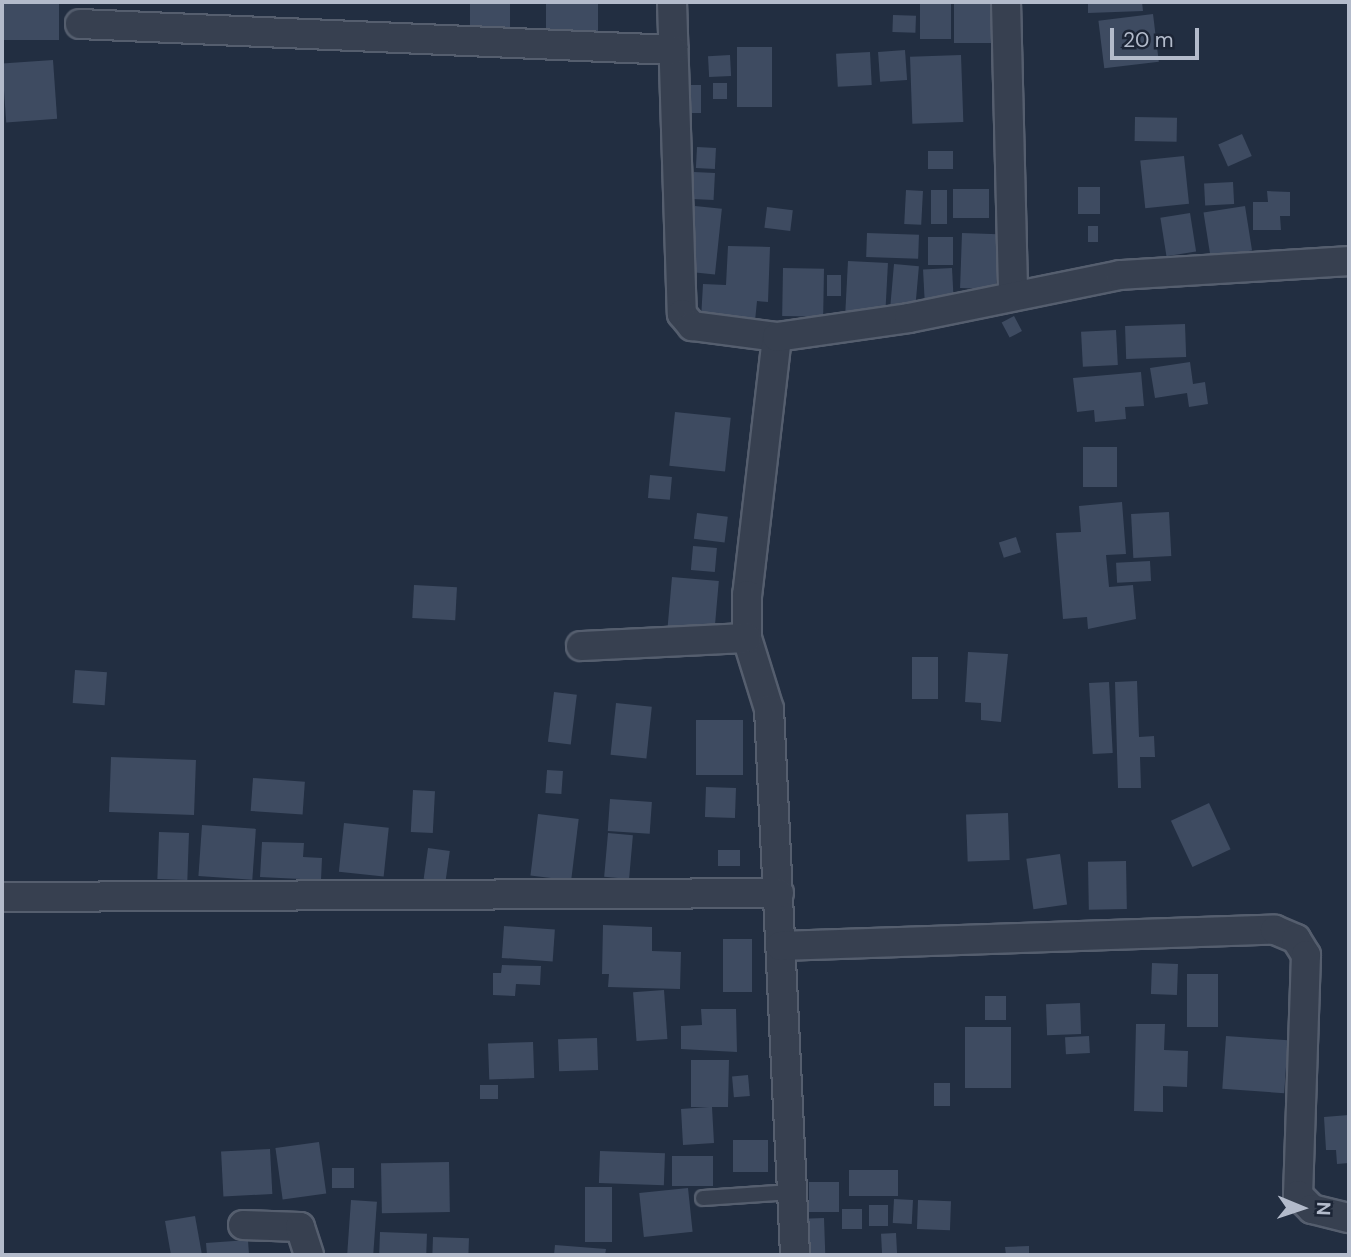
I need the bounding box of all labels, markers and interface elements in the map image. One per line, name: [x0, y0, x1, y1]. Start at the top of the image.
scale bar: [1113, 14, 1202, 58]
text: 20 m: [1123, 26, 1174, 54]
north arrow: [1267, 1173, 1337, 1243]
text: N: [1311, 1201, 1336, 1216]

